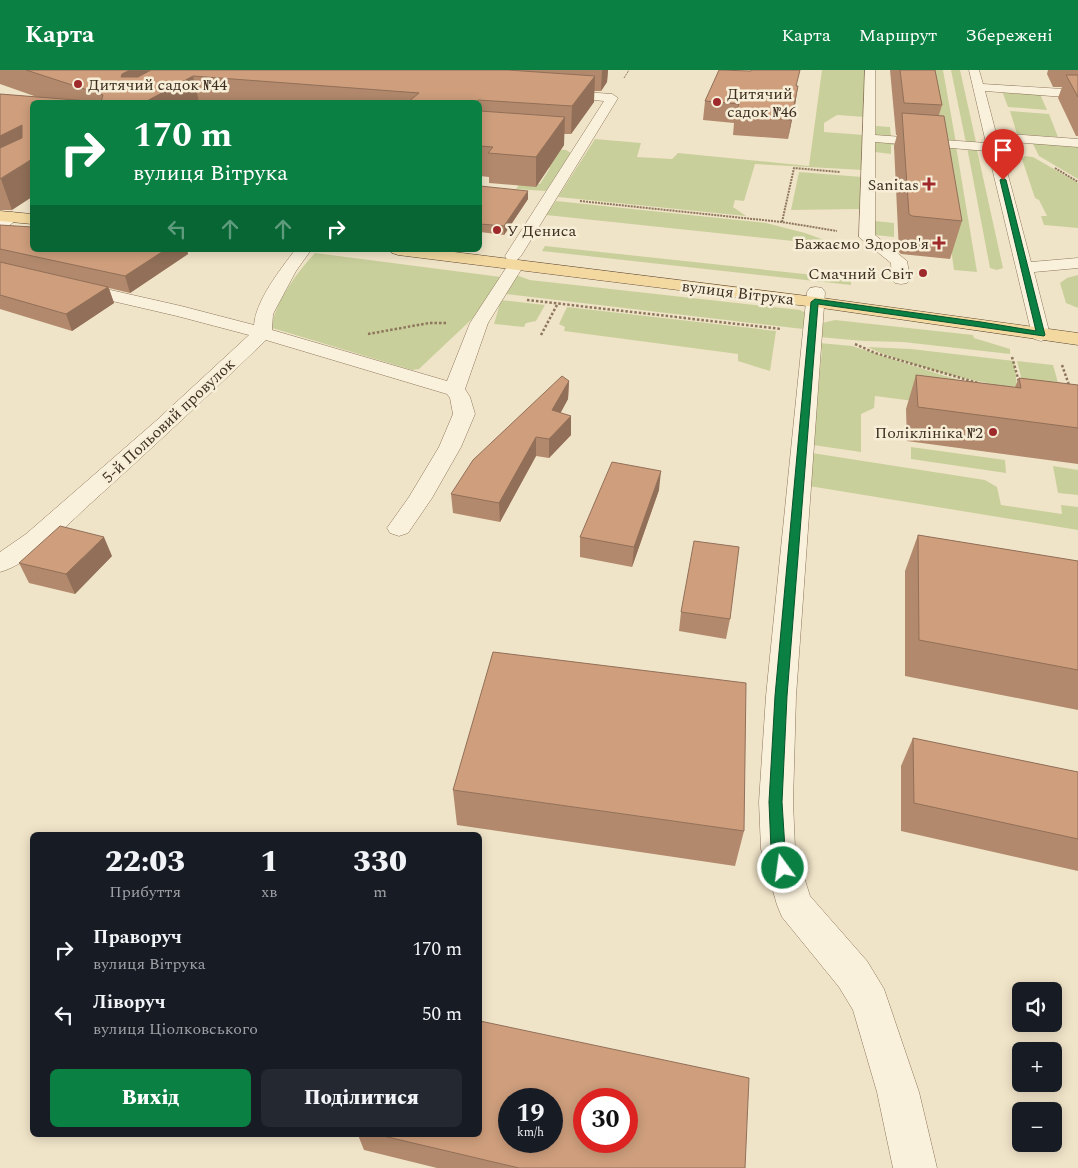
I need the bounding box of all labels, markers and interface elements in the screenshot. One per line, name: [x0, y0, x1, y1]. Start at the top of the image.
text: Карта: [25, 17, 94, 53]
text: Карта: [781, 22, 831, 49]
text: Маршрут: [859, 22, 937, 49]
text: Збережені: [965, 22, 1053, 49]
place label: Дитячий садок №44: [88, 73, 227, 97]
marker: Дитячий садок №44: [72, 78, 84, 90]
place label: Дитячий садок №46: [727, 82, 797, 124]
marker: Дитячий садок №46: [711, 96, 723, 108]
text: 170 m: [133, 109, 232, 162]
icon: right: [50, 120, 115, 185]
pin: [982, 129, 1024, 180]
icon: arrive: [989, 136, 1017, 164]
text: вулиця Вітрука: [133, 157, 288, 190]
place label: Sanitas: [868, 173, 919, 197]
marker: Sanitas: [923, 178, 935, 190]
icon: left: [163, 215, 191, 243]
icon: ahead: [216, 215, 244, 243]
icon: ahead: [269, 215, 297, 243]
icon: right: [322, 215, 350, 243]
place label: У Дениса: [507, 219, 576, 243]
marker: У Дениса: [491, 224, 503, 236]
place label: Бажаємо Здоров'я: [794, 232, 929, 256]
marker: Бажаємо Здоров'я: [933, 237, 945, 249]
place label: Смачний Світ: [808, 262, 913, 286]
marker: Смачний Світ: [917, 267, 929, 279]
street label: вулиця Вітрука: [680, 274, 795, 312]
street label: 5-й Польовий провулок: [97, 352, 241, 489]
place label: Поліклініка №2: [875, 421, 983, 445]
marker: Поліклініка №2: [987, 426, 999, 438]
text: 22:03: [105, 839, 185, 885]
text: 1: [260, 839, 278, 885]
text: 330: [353, 839, 407, 885]
position arrow: [756, 841, 808, 893]
text: Прибуття: [109, 880, 181, 904]
text: хв: [261, 880, 277, 904]
text: m: [373, 880, 387, 904]
text: Праворуч: [93, 923, 182, 952]
text: 170 m: [412, 935, 462, 964]
icon: right: [50, 936, 78, 964]
text: вулиця Вітрука: [93, 952, 206, 976]
map controls: [1012, 982, 1062, 1152]
button: sound: [1012, 982, 1062, 1032]
text: Ліворуч: [93, 988, 166, 1017]
text: 50 m: [422, 1000, 462, 1029]
icon: left: [50, 1001, 78, 1029]
text: вулиця Ціолковського: [93, 1017, 258, 1041]
button: +: [1012, 1042, 1062, 1092]
button: Вихід: [50, 1069, 251, 1127]
button: Поділитися: [261, 1069, 462, 1127]
speed limit sign: 30: [573, 1088, 638, 1153]
text: 19: [516, 1095, 545, 1133]
button: −: [1012, 1102, 1062, 1152]
text: km/h: [517, 1123, 544, 1142]

